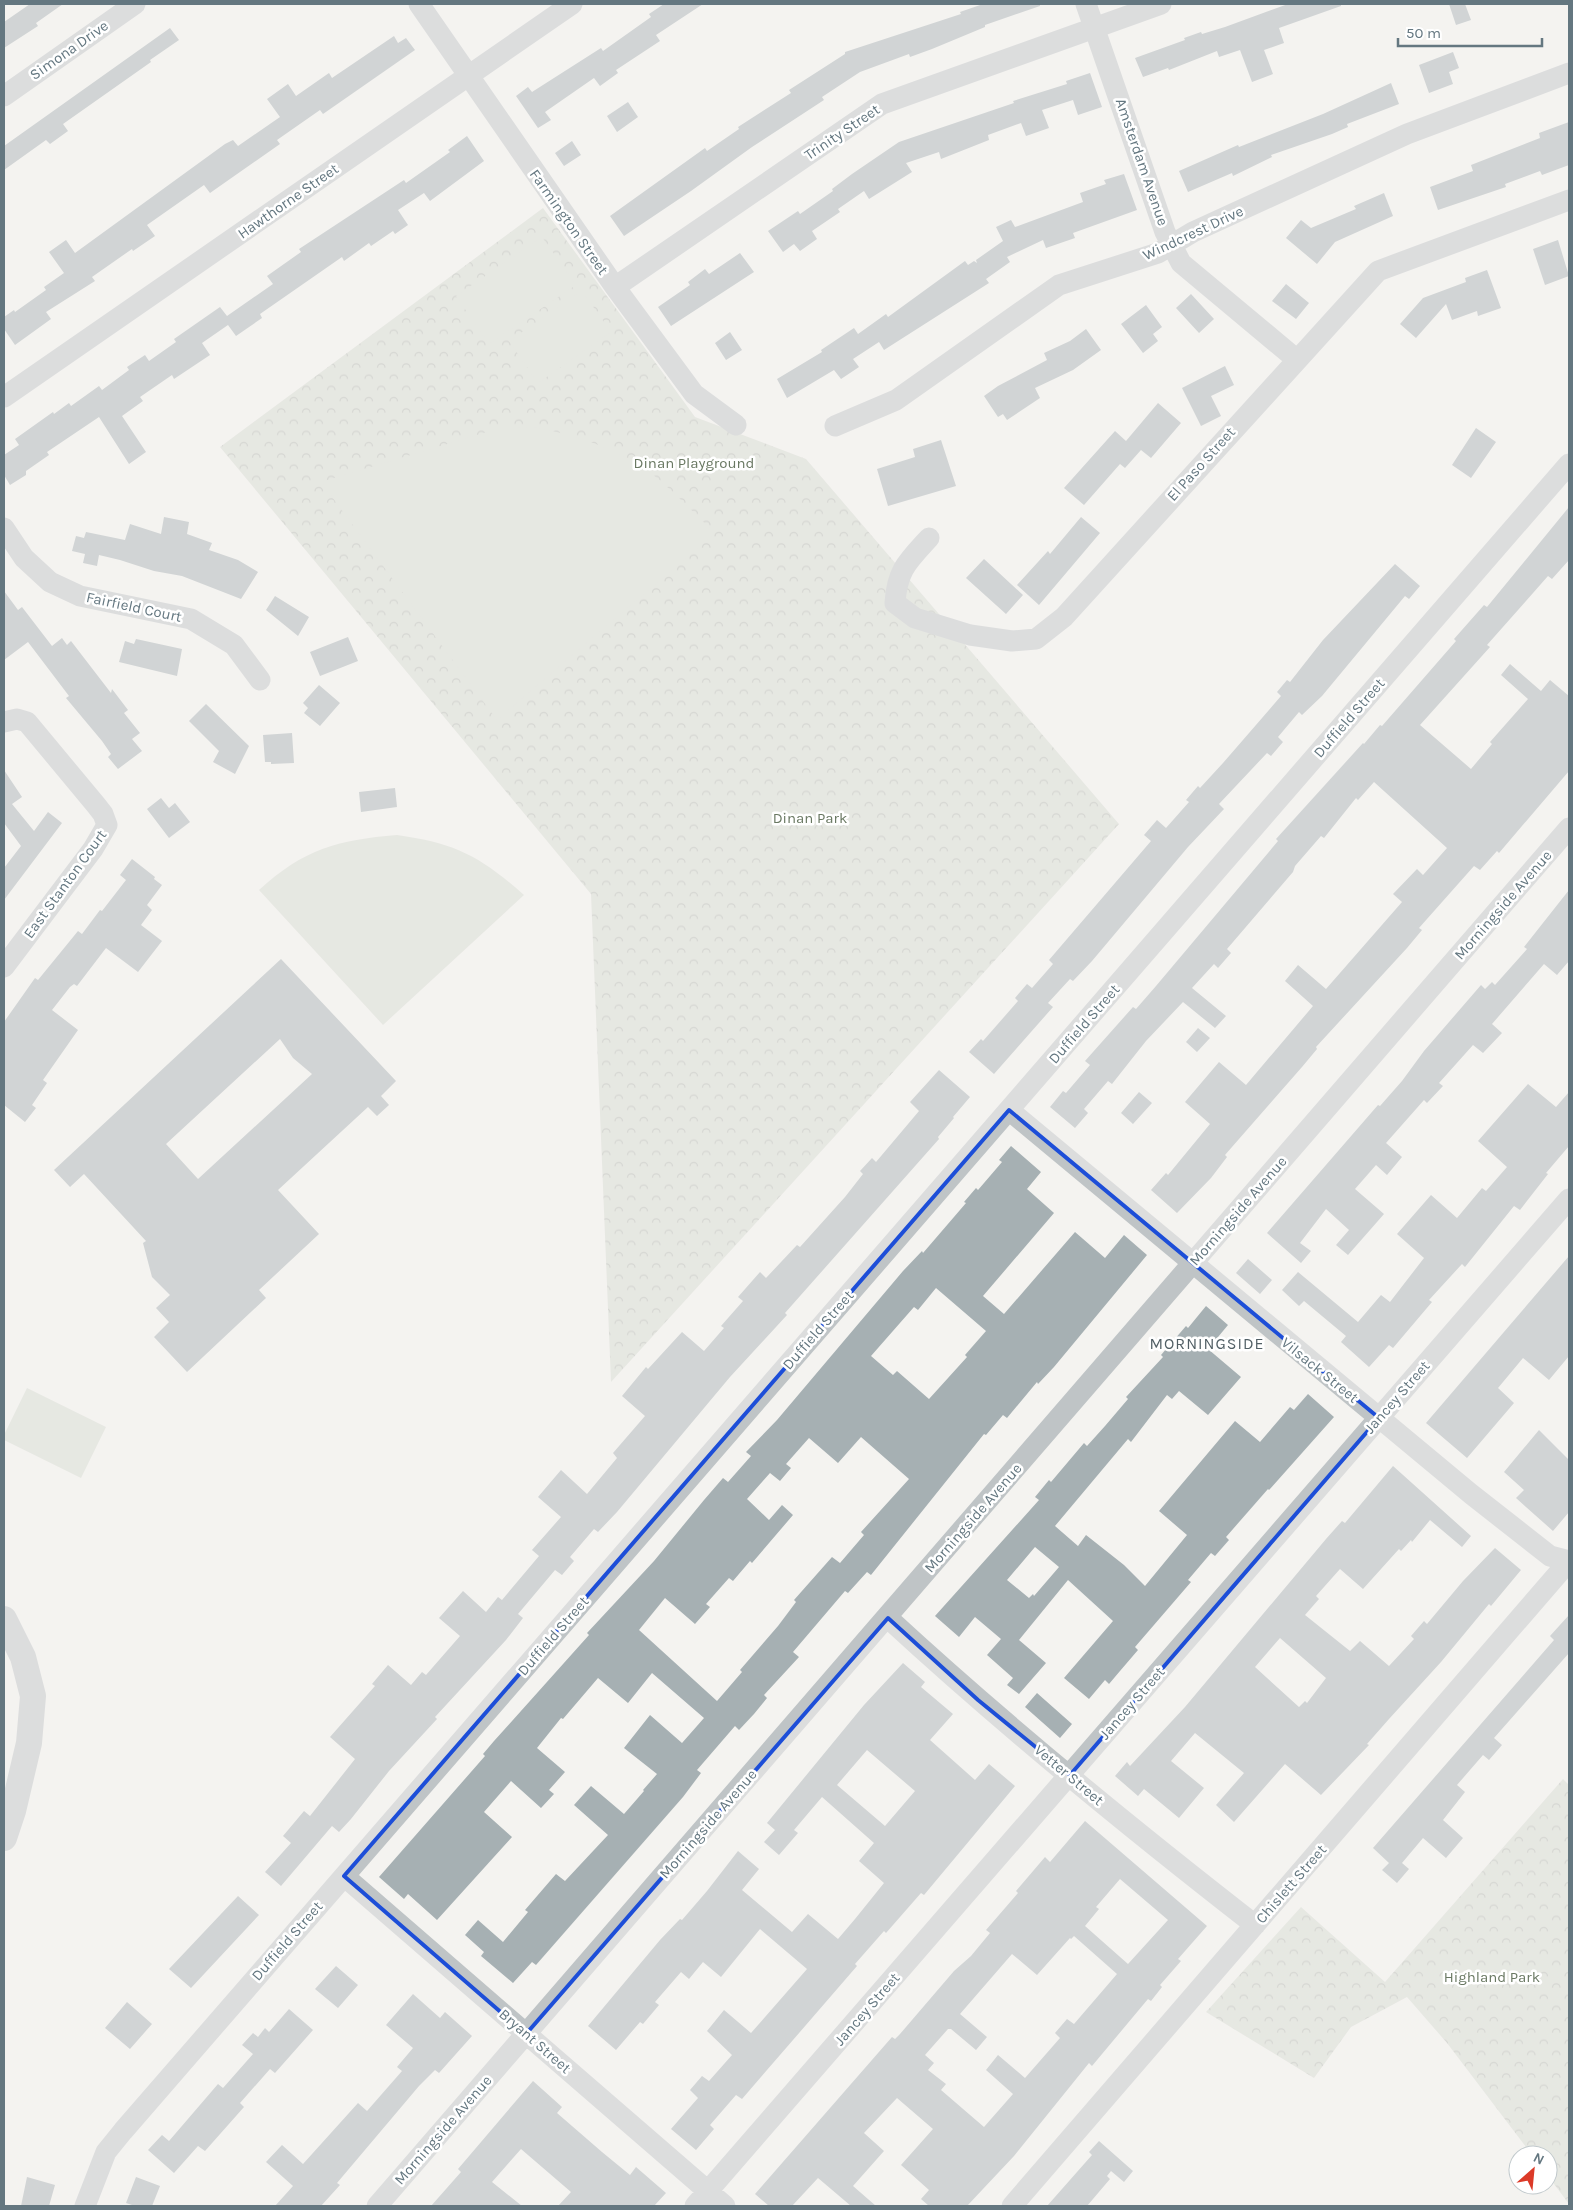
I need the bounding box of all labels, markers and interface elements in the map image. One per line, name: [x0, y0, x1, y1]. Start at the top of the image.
scale bar: [1398, 15, 1542, 47]
street label: Simona Drive: [26, 16, 112, 84]
text: 50 m: [1406, 24, 1441, 42]
street label: Amsterdam Avenue: [1112, 96, 1172, 228]
street label: Trinity Street: [801, 100, 883, 164]
street label: Hawthorne Street: [234, 159, 342, 242]
street label: Farmington Street: [526, 166, 612, 279]
street label: Windcrest Drive: [1140, 202, 1246, 264]
street label: El Paso Street: [1163, 423, 1239, 505]
park label: Dinan Playground: [633, 454, 755, 472]
street label: Fairfield Court: [85, 588, 184, 626]
street label: Duffield Street: [1310, 674, 1389, 761]
park label: Dinan Park: [773, 809, 847, 827]
street label: East Stanton Court: [20, 826, 111, 942]
street label: Morningside Avenue: [1451, 847, 1555, 963]
street label: Duffield Street: [1045, 980, 1124, 1067]
street label: Morningside Avenue: [1186, 1153, 1290, 1269]
street label: Duffield Street: [779, 1286, 858, 1373]
street label: Vilsack Street: [1278, 1333, 1363, 1407]
district label: MORNINGSIDE: [1149, 1334, 1265, 1353]
street label: Jancey Street: [1361, 1357, 1434, 1437]
street label: Morningside Avenue: [921, 1460, 1025, 1576]
street label: Duffield Street: [514, 1592, 593, 1679]
street label: Jancey Street: [1096, 1663, 1169, 1743]
street label: Vetter Street: [1031, 1741, 1108, 1809]
street label: Morningside Avenue: [656, 1766, 760, 1882]
street label: Chislett Street: [1252, 1841, 1330, 1927]
street label: Duffield Street: [248, 1897, 327, 1984]
park label: Highland Park: [1444, 1968, 1540, 1986]
street label: Jancey Street: [831, 1969, 904, 2049]
street label: Bryant Street: [495, 2005, 575, 2077]
street label: Morningside Avenue: [391, 2072, 495, 2188]
north arrow: [1508, 2145, 1558, 2195]
text: N: [1530, 2149, 1547, 2169]

